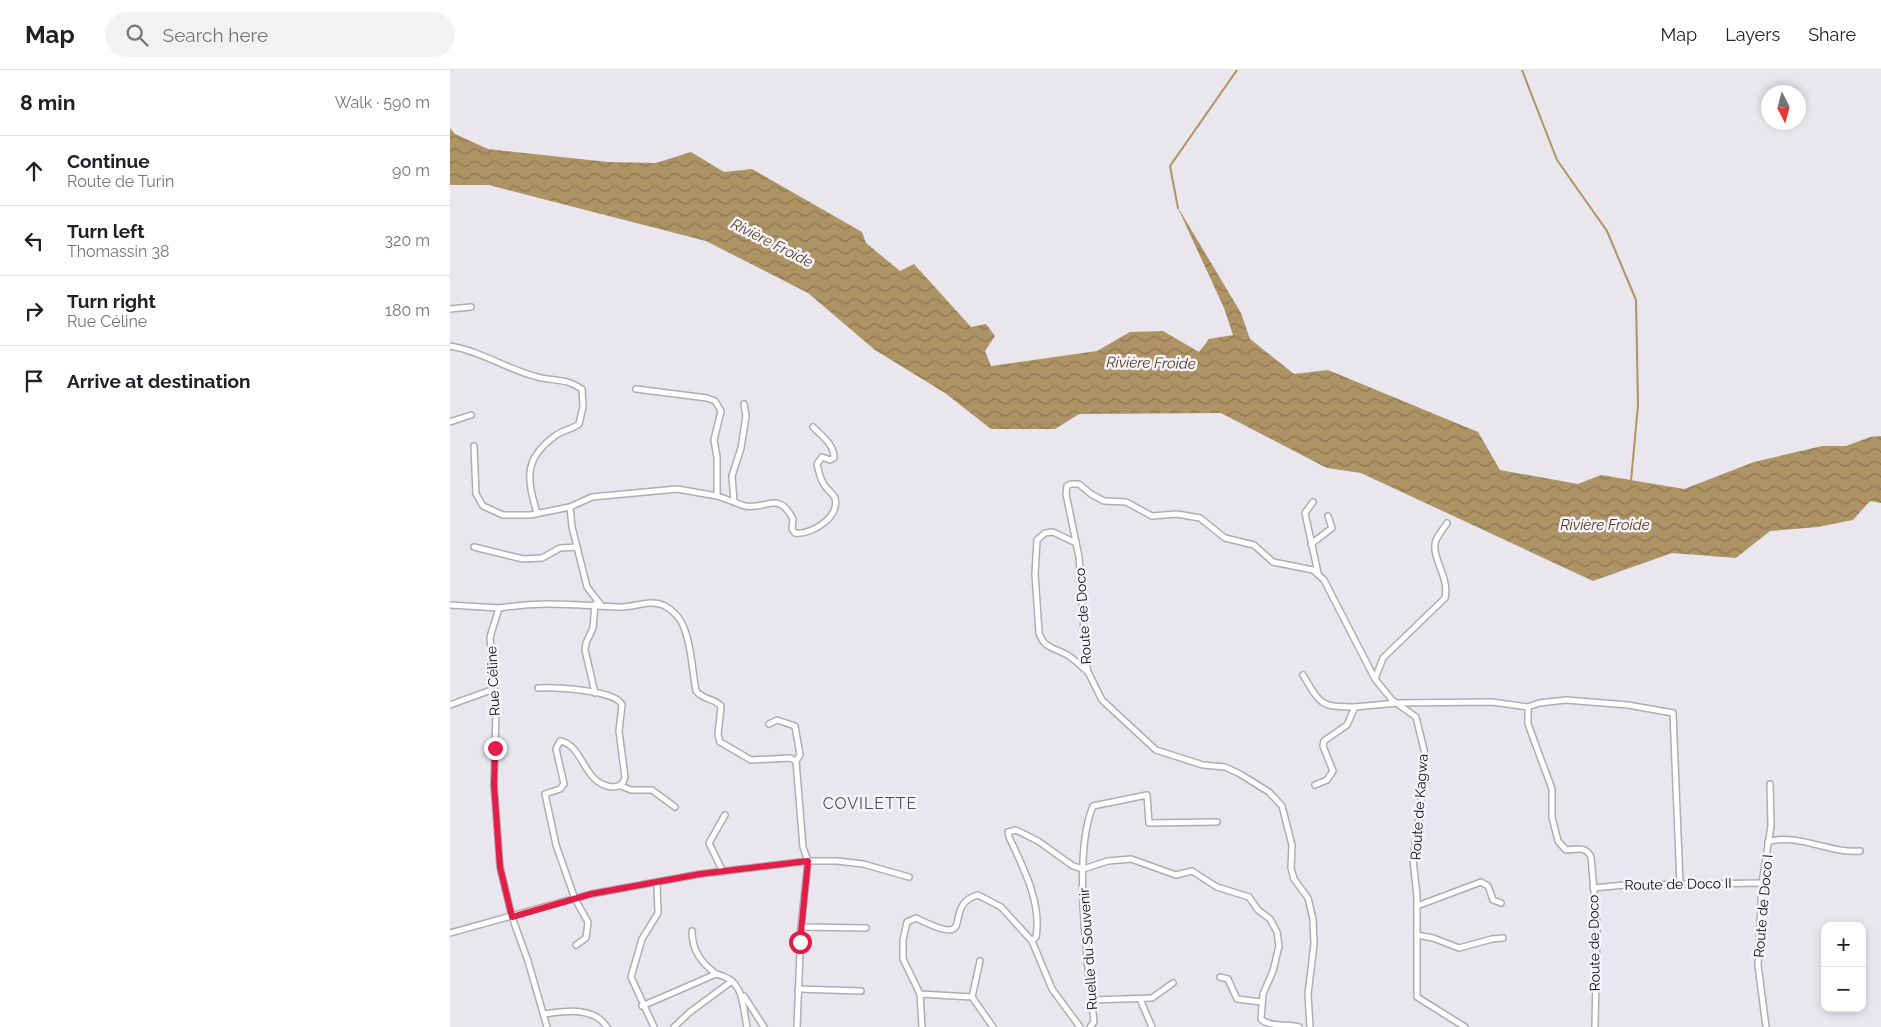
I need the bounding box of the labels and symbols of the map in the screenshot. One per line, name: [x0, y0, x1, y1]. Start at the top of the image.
north arrow: [1761, 85, 1806, 130]
water label: Rivière Froide: [728, 215, 816, 271]
water label: Rivière Froide: [1106, 353, 1196, 373]
water label: Rivière Froide: [1560, 516, 1650, 534]
street label: Route de Doco: [1072, 567, 1094, 665]
street label: Rue Céline: [483, 646, 503, 716]
route end: [484, 737, 507, 760]
street label: Route de Kagwa: [1407, 753, 1431, 861]
district label: COVILETTE: [823, 794, 917, 813]
street label: Route de Doco I: [1751, 854, 1775, 958]
street label: Route de Doco II: [1624, 875, 1732, 893]
street label: Ruelle du Souvenir: [1076, 887, 1100, 1011]
street label: Route de Doco: [1585, 895, 1603, 991]
route start: [789, 931, 812, 954]

